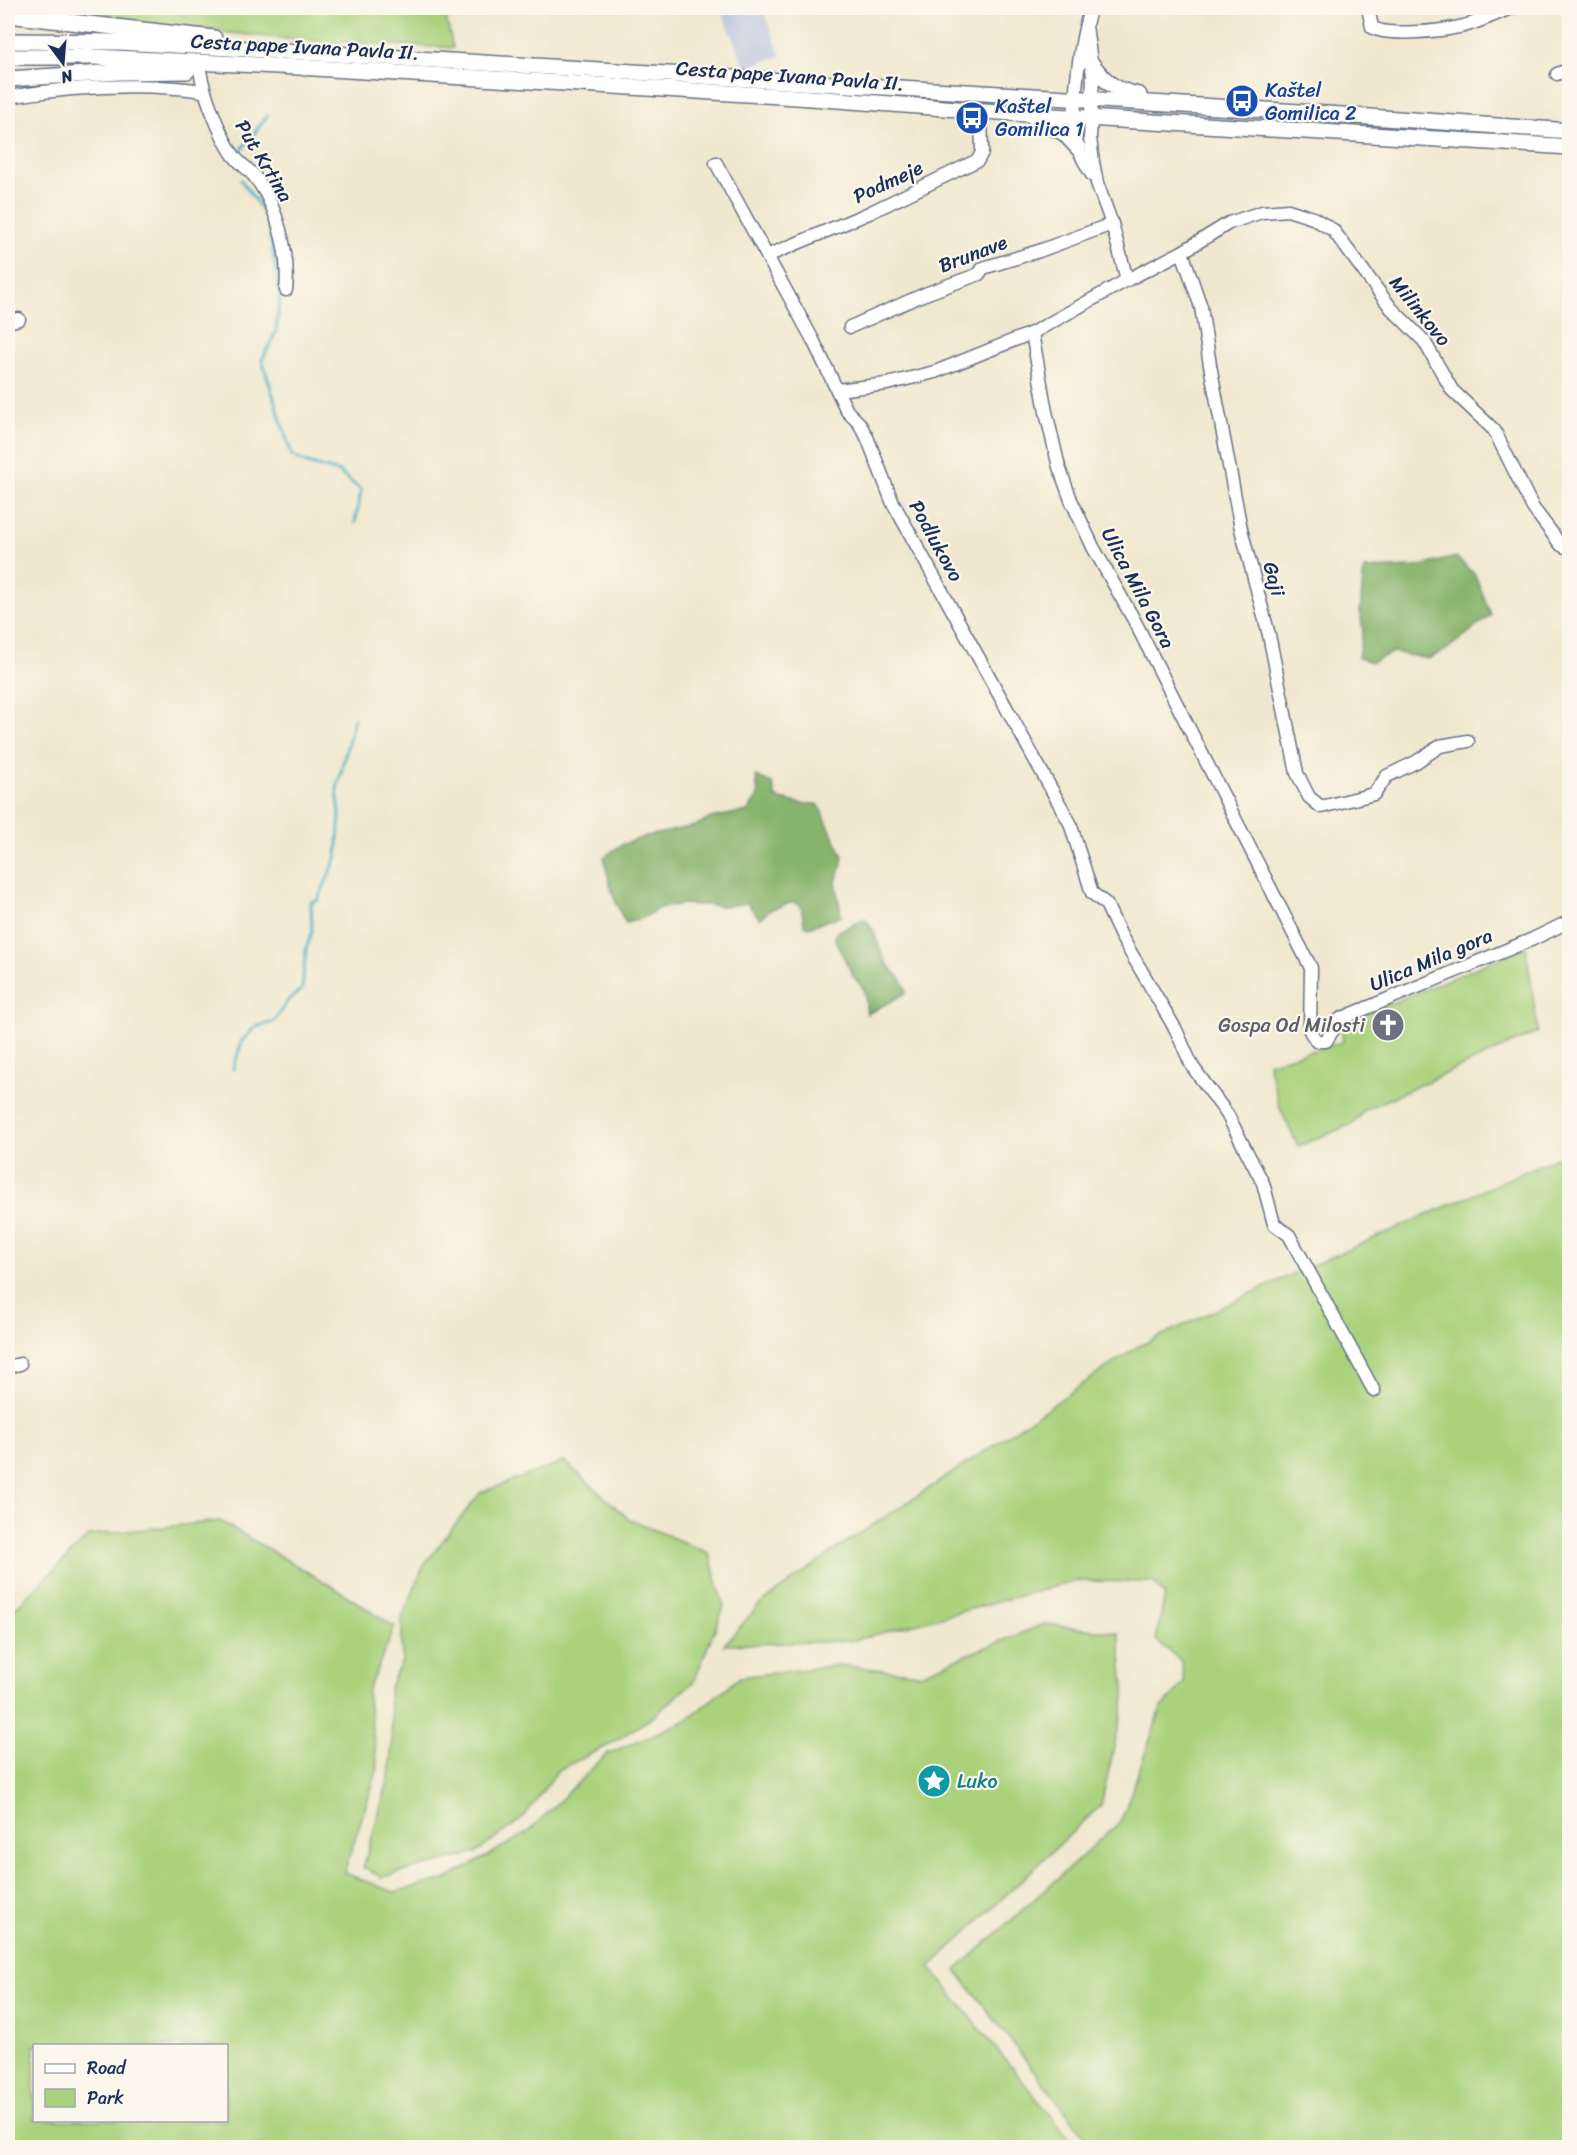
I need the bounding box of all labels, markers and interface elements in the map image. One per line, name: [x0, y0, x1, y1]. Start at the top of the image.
street label: Cesta pape Ivana Pavla II.: [190, 24, 420, 70]
north arrow: [33, 33, 93, 93]
street label: Cesta pape Ivana Pavla II.: [675, 51, 905, 101]
text: N: [57, 61, 77, 93]
place label: Kaštel Gomilica 2: [1265, 73, 1357, 131]
bus stop icon: Kaštel Gomilica 2: [1224, 83, 1260, 119]
place label: Kaštel Gomilica 1: [995, 89, 1084, 147]
bus stop icon: Kaštel Gomilica 1: [954, 100, 990, 136]
street label: Put Krtina: [225, 113, 303, 209]
street label: Podmeje: [847, 150, 929, 213]
street label: Brunave: [933, 225, 1013, 283]
street label: Milinkovo: [1380, 267, 1460, 355]
street label: Podlukovo: [899, 493, 973, 589]
street label: Ulica Mila Gora: [1091, 521, 1185, 655]
street label: Gaji: [1253, 558, 1296, 602]
street label: Ulica Mila gora: [1364, 918, 1498, 1002]
church icon: Gospa Od Milosti: [1370, 1007, 1406, 1043]
place label: Gospa Od Milosti: [1218, 1008, 1366, 1043]
place icon: Luko: [916, 1763, 952, 1799]
place label: Luko: [957, 1764, 998, 1799]
legend: [33, 2044, 228, 2122]
text: Road: [87, 2052, 127, 2084]
text: Park: [87, 2082, 124, 2114]

